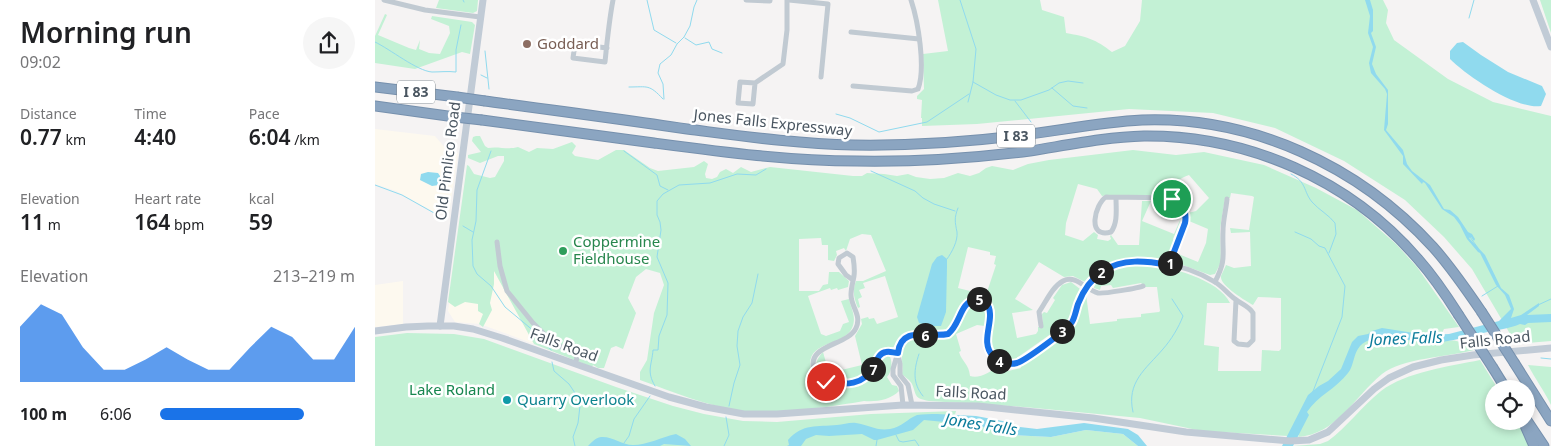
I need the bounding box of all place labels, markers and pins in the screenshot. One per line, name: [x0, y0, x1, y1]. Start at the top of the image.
place label: Goddard: [537, 33, 599, 53]
marker: Goddard: [521, 38, 533, 50]
pin: [1151, 178, 1193, 220]
place label: Coppermine Fieldhouse: [573, 231, 660, 268]
marker: Coppermine Fieldhouse: [557, 245, 569, 257]
pin: 1: [1157, 250, 1183, 276]
pin: 2: [1089, 260, 1113, 284]
pin: 5: [967, 286, 991, 312]
pin: 3: [1049, 318, 1075, 344]
pin: 6: [913, 322, 937, 348]
pin: 4: [987, 348, 1011, 374]
pin: 7: [861, 356, 885, 382]
pin: [805, 361, 847, 403]
place label: Quarry Overlook: [517, 389, 634, 409]
marker: Quarry Overlook: [501, 394, 513, 406]

